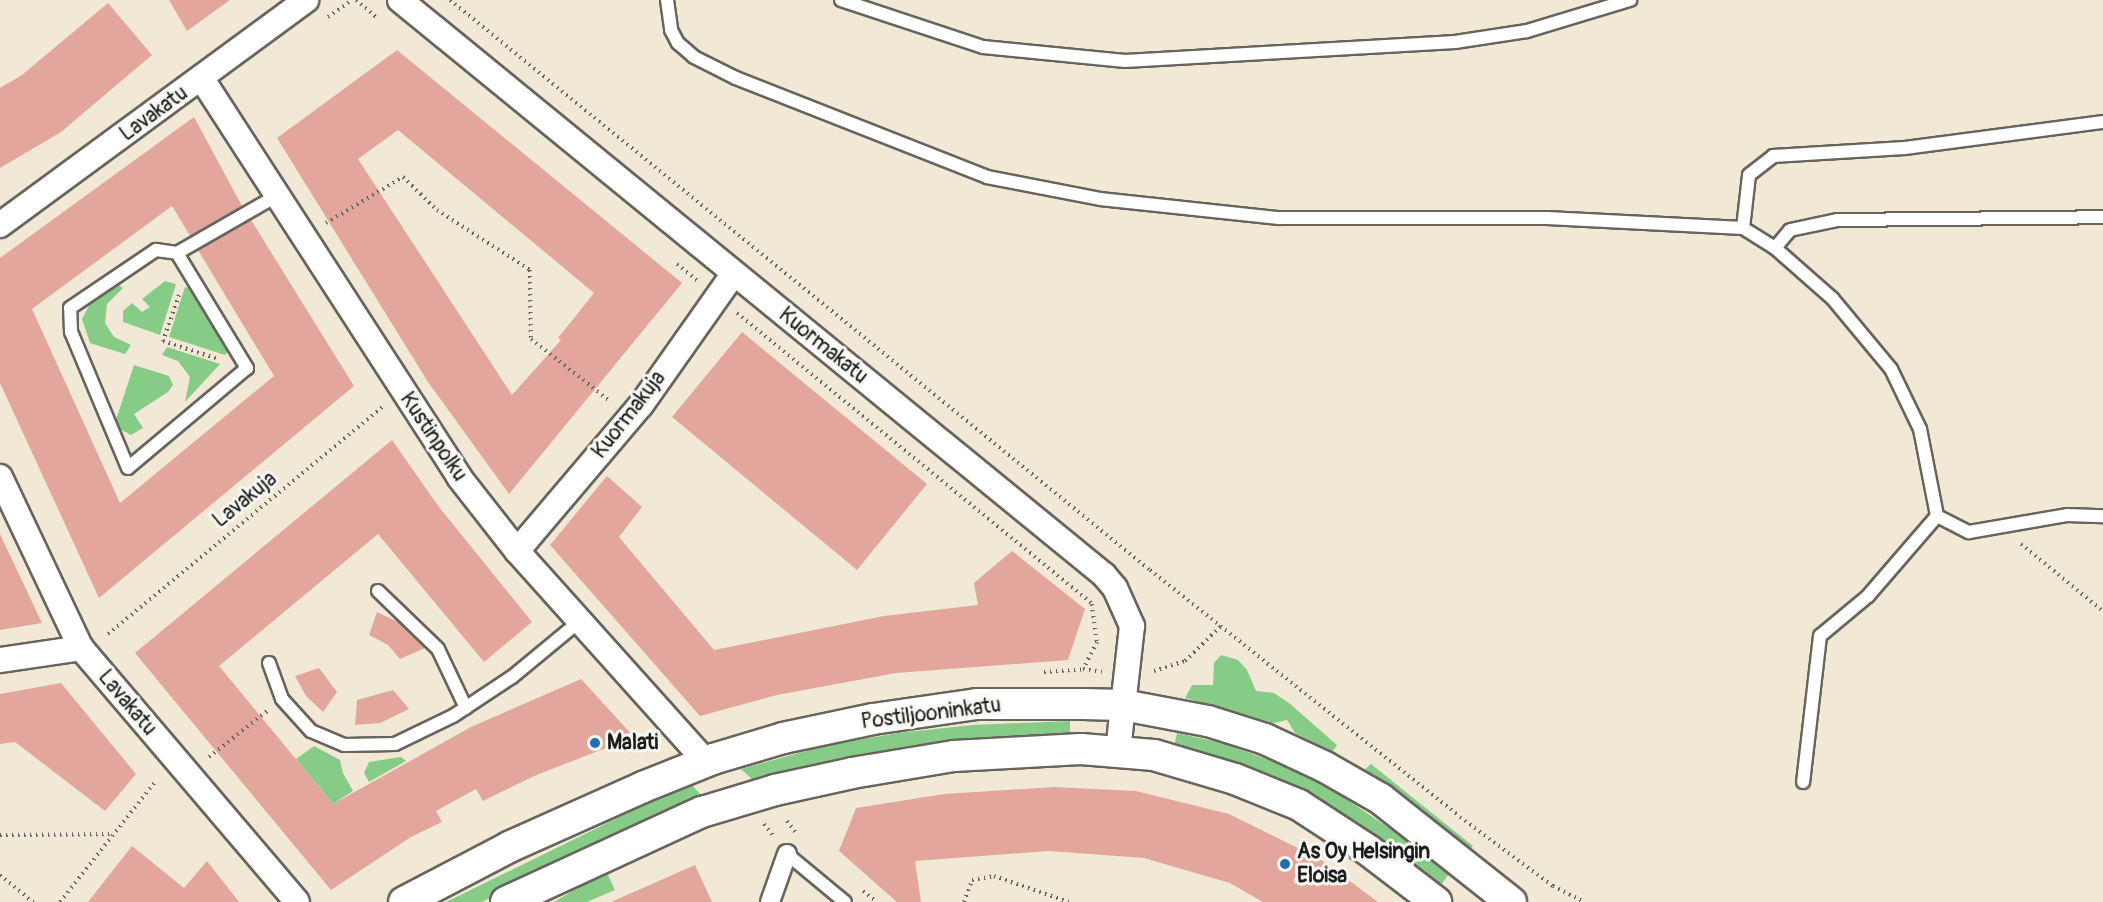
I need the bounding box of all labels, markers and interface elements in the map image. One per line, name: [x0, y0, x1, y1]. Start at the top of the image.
street label: Lavakatu: [115, 81, 193, 147]
street label: Kuormakatu: [773, 302, 873, 390]
street label: Kuormakuja: [587, 366, 671, 464]
street label: Kustinpolku: [394, 388, 472, 486]
street label: Lavakuja: [208, 467, 282, 533]
street label: Lavakatu: [92, 665, 162, 741]
street label: Postiljooninkatu: [860, 693, 1002, 735]
place label: Malati: [607, 730, 658, 756]
marker: Malati: [588, 736, 602, 750]
place label: As Oy Helsingin Eloisa: [1297, 839, 1430, 889]
marker: As Oy Helsingin Eloisa: [1278, 857, 1292, 871]

